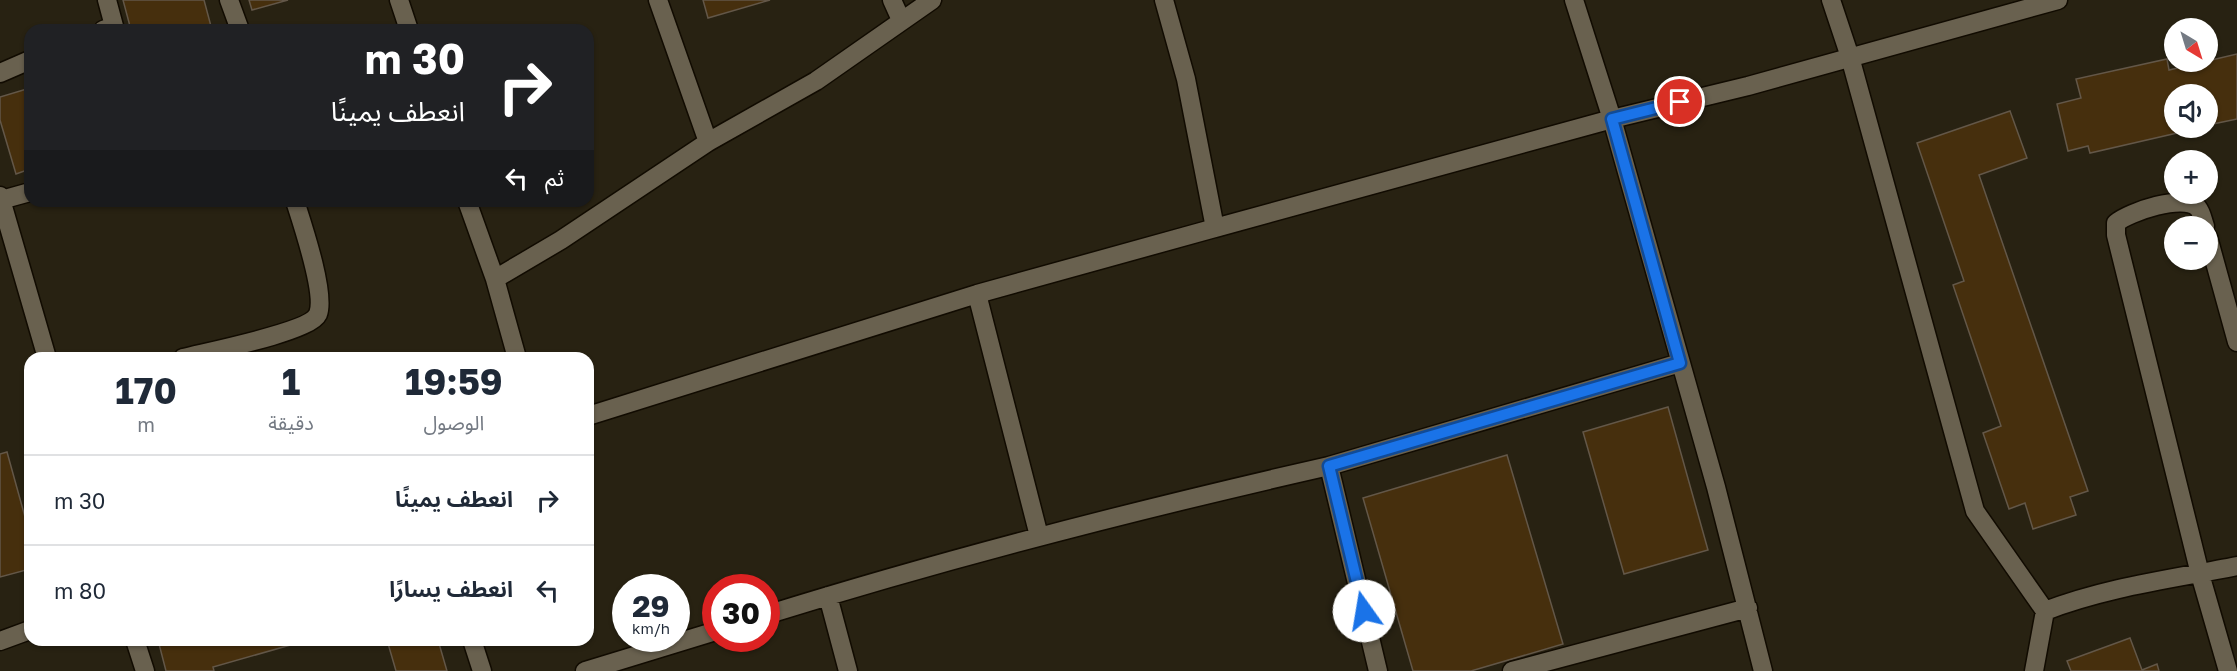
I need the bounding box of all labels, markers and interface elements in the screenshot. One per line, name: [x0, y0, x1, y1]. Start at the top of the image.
north arrow: [2164, 18, 2218, 72]
map controls: [2164, 18, 2218, 270]
text: 30 m: [365, 33, 465, 83]
icon: right: [486, 48, 564, 126]
pin: [1654, 76, 1705, 127]
button: sound: [2164, 84, 2218, 138]
icon: arrive: [1663, 85, 1696, 118]
text: انعطف يمينًا: [331, 95, 465, 127]
button: +: [2164, 150, 2218, 204]
icon: left: [500, 162, 533, 195]
text: ثم: [545, 164, 564, 191]
button: −: [2164, 216, 2218, 270]
text: 1: [282, 360, 300, 403]
text: 19:59: [405, 360, 503, 403]
text: 170: [115, 369, 177, 412]
text: دقيقة: [268, 410, 314, 434]
text: الوصول: [423, 410, 484, 434]
text: m: [137, 412, 155, 436]
icon: right: [531, 484, 564, 517]
text: انعطف يمينًا: [395, 485, 513, 512]
text: 30 m: [54, 487, 106, 514]
icon: left: [531, 574, 564, 607]
speed limit sign: 30: [702, 574, 780, 652]
text: انعطف يسارًا: [389, 575, 513, 602]
text: 80 m: [54, 577, 106, 604]
position arrow: [1332, 579, 1396, 643]
text: 29: [632, 588, 670, 624]
text: km/h: [632, 619, 670, 637]

